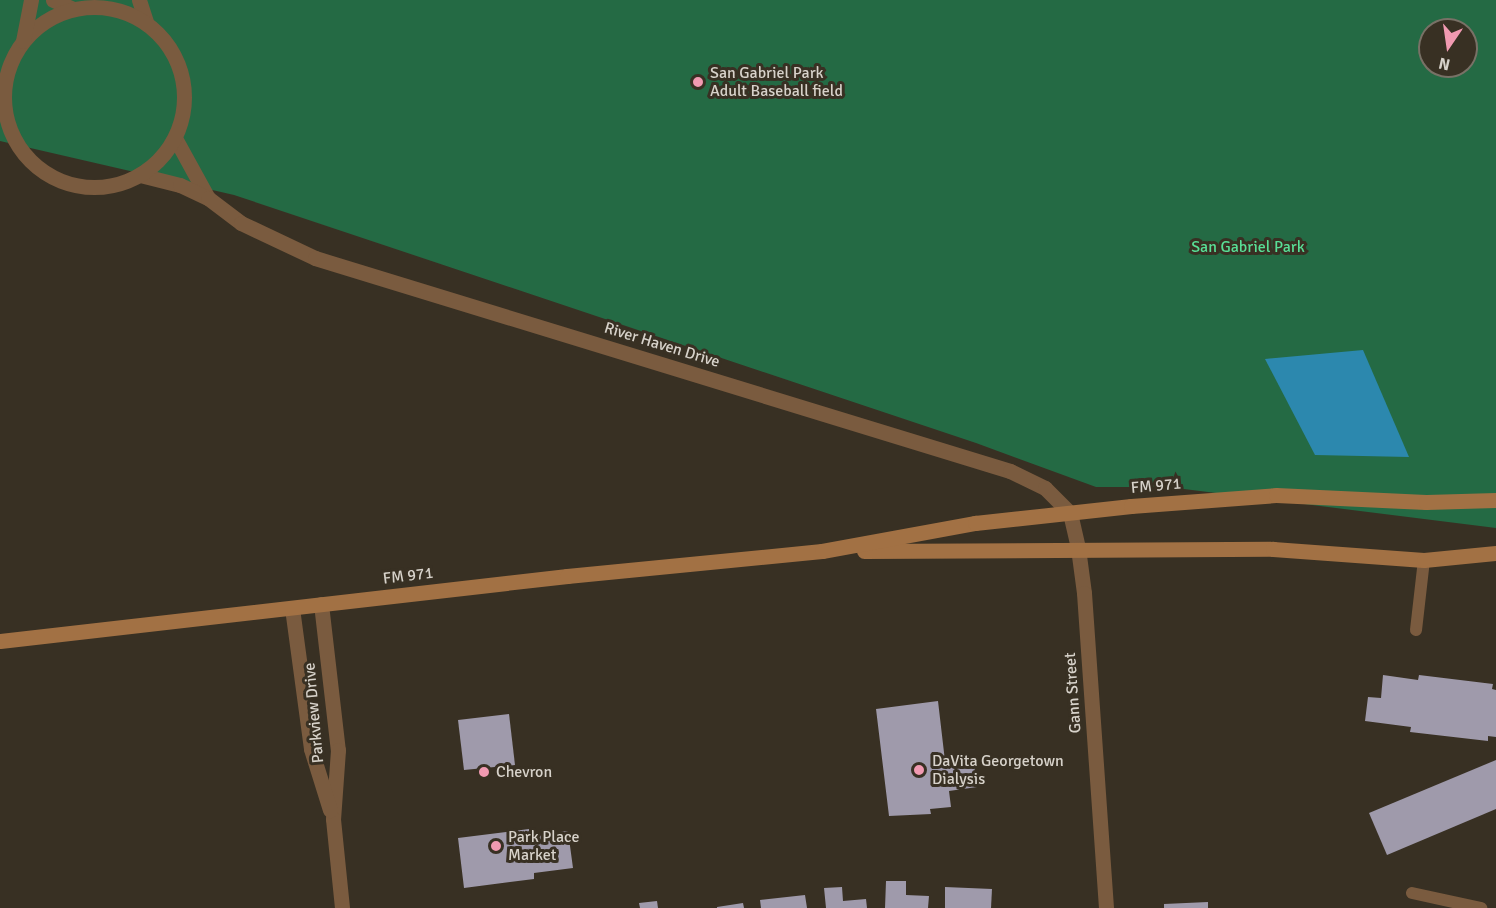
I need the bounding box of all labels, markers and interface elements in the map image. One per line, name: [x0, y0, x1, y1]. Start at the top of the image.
north arrow: [1418, 18, 1478, 78]
text: N: [1437, 53, 1452, 75]
place label: San Gabriel Park Adult Baseball field: [710, 63, 843, 101]
marker: San Gabriel Park Adult Baseball field: [691, 75, 705, 89]
park label: San Gabriel Park: [1191, 237, 1305, 257]
street label: River Haven Drive: [602, 318, 722, 372]
street label: FM 971: [1130, 474, 1182, 498]
street label: FM 971: [382, 563, 434, 589]
street label: Gann Street: [1061, 652, 1085, 734]
street label: Parkview Drive: [300, 662, 328, 764]
place label: DaVita Georgetown Dialysis: [932, 751, 1064, 789]
marker: DaVita Georgetown Dialysis: [910, 761, 928, 779]
place label: Chevron: [496, 762, 552, 782]
marker: Chevron: [477, 765, 491, 779]
place label: Park Place Market: [508, 827, 580, 865]
marker: Park Place Market: [489, 839, 503, 853]

